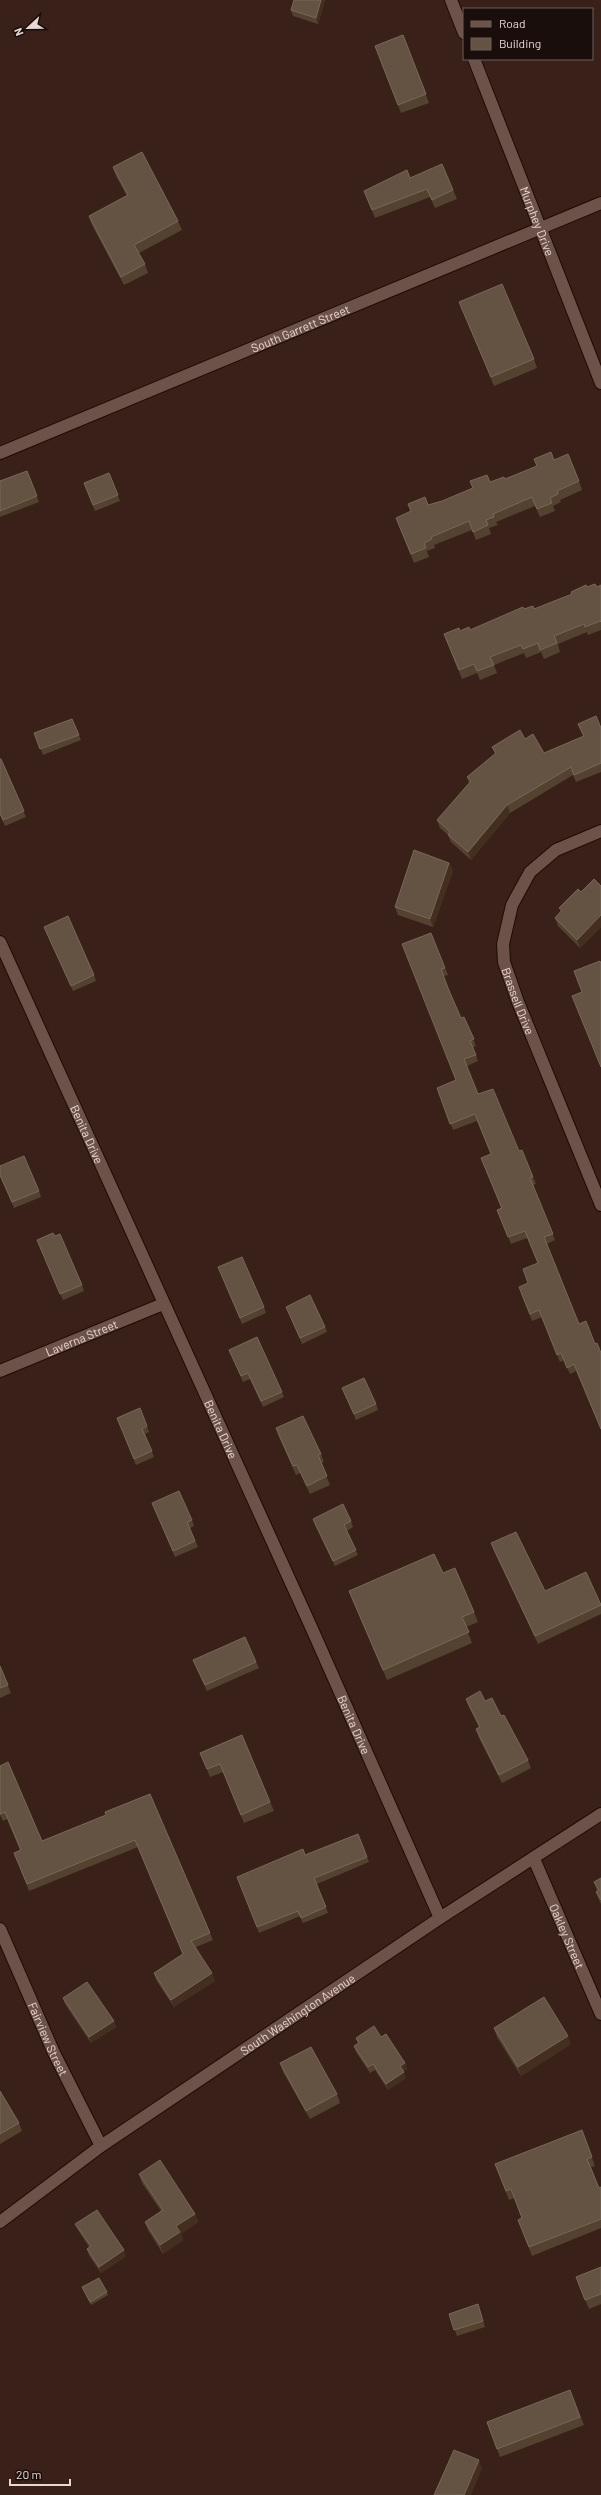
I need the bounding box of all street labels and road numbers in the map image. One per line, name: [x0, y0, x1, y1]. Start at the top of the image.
street label: Murphey Drive: [518, 184, 557, 258]
street label: South Garrett Street: [249, 301, 352, 355]
street label: Brassell Drive: [499, 966, 537, 1036]
street label: Benita Drive: [68, 1102, 107, 1166]
street label: Laverna Street: [43, 1316, 120, 1359]
street label: Benita Drive: [202, 1397, 241, 1461]
street label: Benita Drive: [335, 1693, 373, 1756]
street label: Oakley Street: [547, 1902, 588, 1971]
street label: South Washington Avenue: [237, 1970, 357, 2058]
street label: Fairview Street: [26, 2000, 71, 2078]

